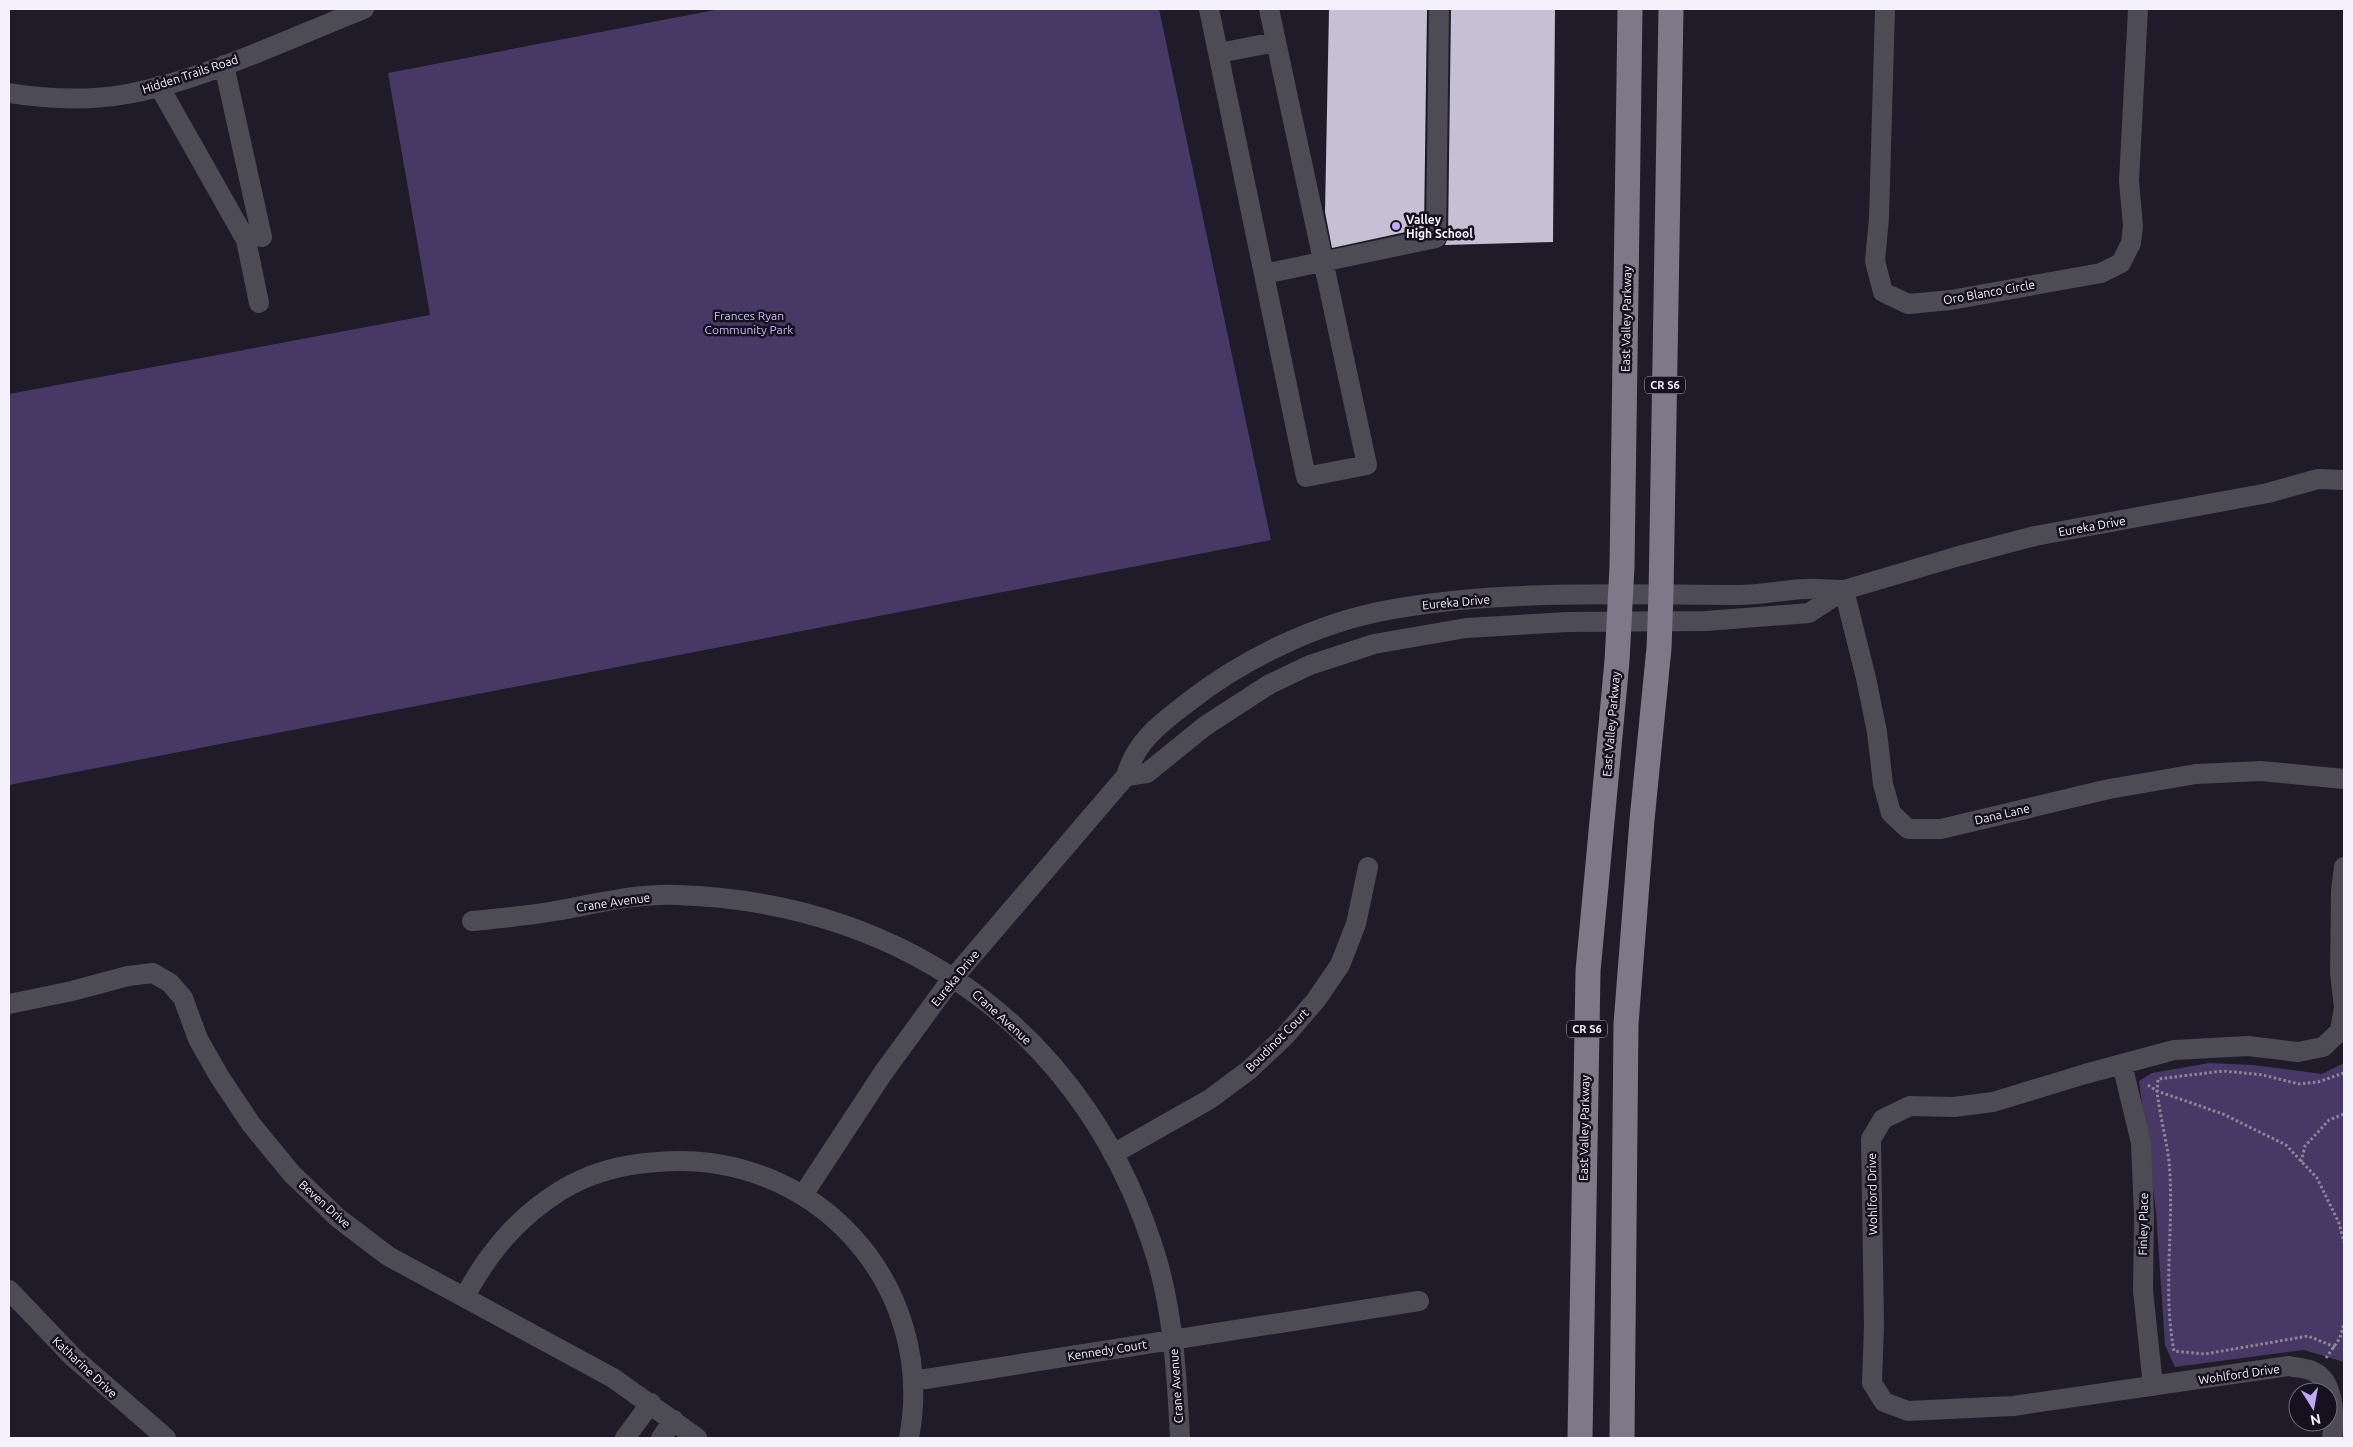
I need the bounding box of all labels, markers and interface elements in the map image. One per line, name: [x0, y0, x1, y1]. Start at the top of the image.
street label: Hidden Trails Road: [140, 52, 240, 96]
place label: Valley High School: [1406, 213, 1473, 240]
marker: Valley High School: [1390, 220, 1402, 232]
street label: East Valley Parkway: [1619, 266, 1633, 372]
street label: Oro Blanco Circle: [1942, 278, 2036, 306]
park label: Frances Ryan Community Park: [705, 309, 793, 336]
road number: CR S6: [1645, 376, 1685, 394]
street label: Eureka Drive: [2057, 514, 2127, 538]
street label: Eureka Drive: [1422, 593, 1490, 611]
street label: East Valley Parkway: [1600, 671, 1622, 777]
street label: Dana Lane: [1973, 801, 2031, 827]
street label: Crane Avenue: [575, 890, 651, 914]
street label: Eureka Drive: [929, 947, 981, 1009]
street label: Crane Avenue: [970, 987, 1034, 1047]
street label: Boudinot Court: [1243, 1006, 1311, 1074]
road number: CR S6: [1567, 1021, 1607, 1038]
street label: East Valley Parkway: [1577, 1075, 1591, 1181]
street label: Wohlford Drive: [1865, 1153, 1879, 1235]
street label: Beven Drive: [297, 1178, 353, 1230]
street label: Finley Place: [2136, 1192, 2150, 1256]
street label: Katharine Drive: [50, 1334, 120, 1400]
street label: Kennedy Court: [1066, 1337, 1148, 1363]
street label: Crane Avenue: [1167, 1348, 1185, 1424]
street label: Wohlford Drive: [2197, 1362, 2281, 1386]
north arrow: [2288, 1382, 2338, 1432]
text: N: [2309, 1411, 2322, 1429]

